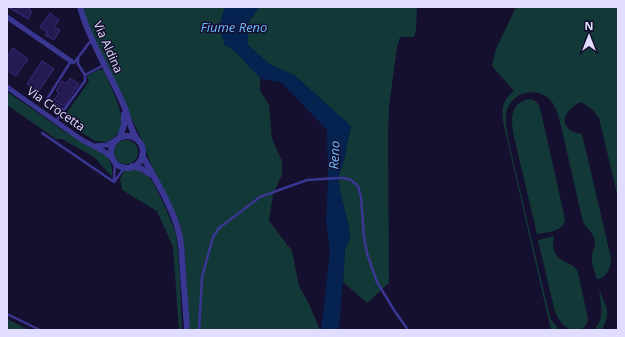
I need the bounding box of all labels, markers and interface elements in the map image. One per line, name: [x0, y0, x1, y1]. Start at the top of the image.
north arrow: [569, 16, 609, 56]
street label: Via Aldina: [90, 18, 127, 75]
water label: Fiume Reno: [201, 18, 267, 36]
text: N: [585, 18, 593, 33]
street label: Via Crocetta: [24, 82, 89, 135]
water label: Reno: [324, 140, 344, 170]

